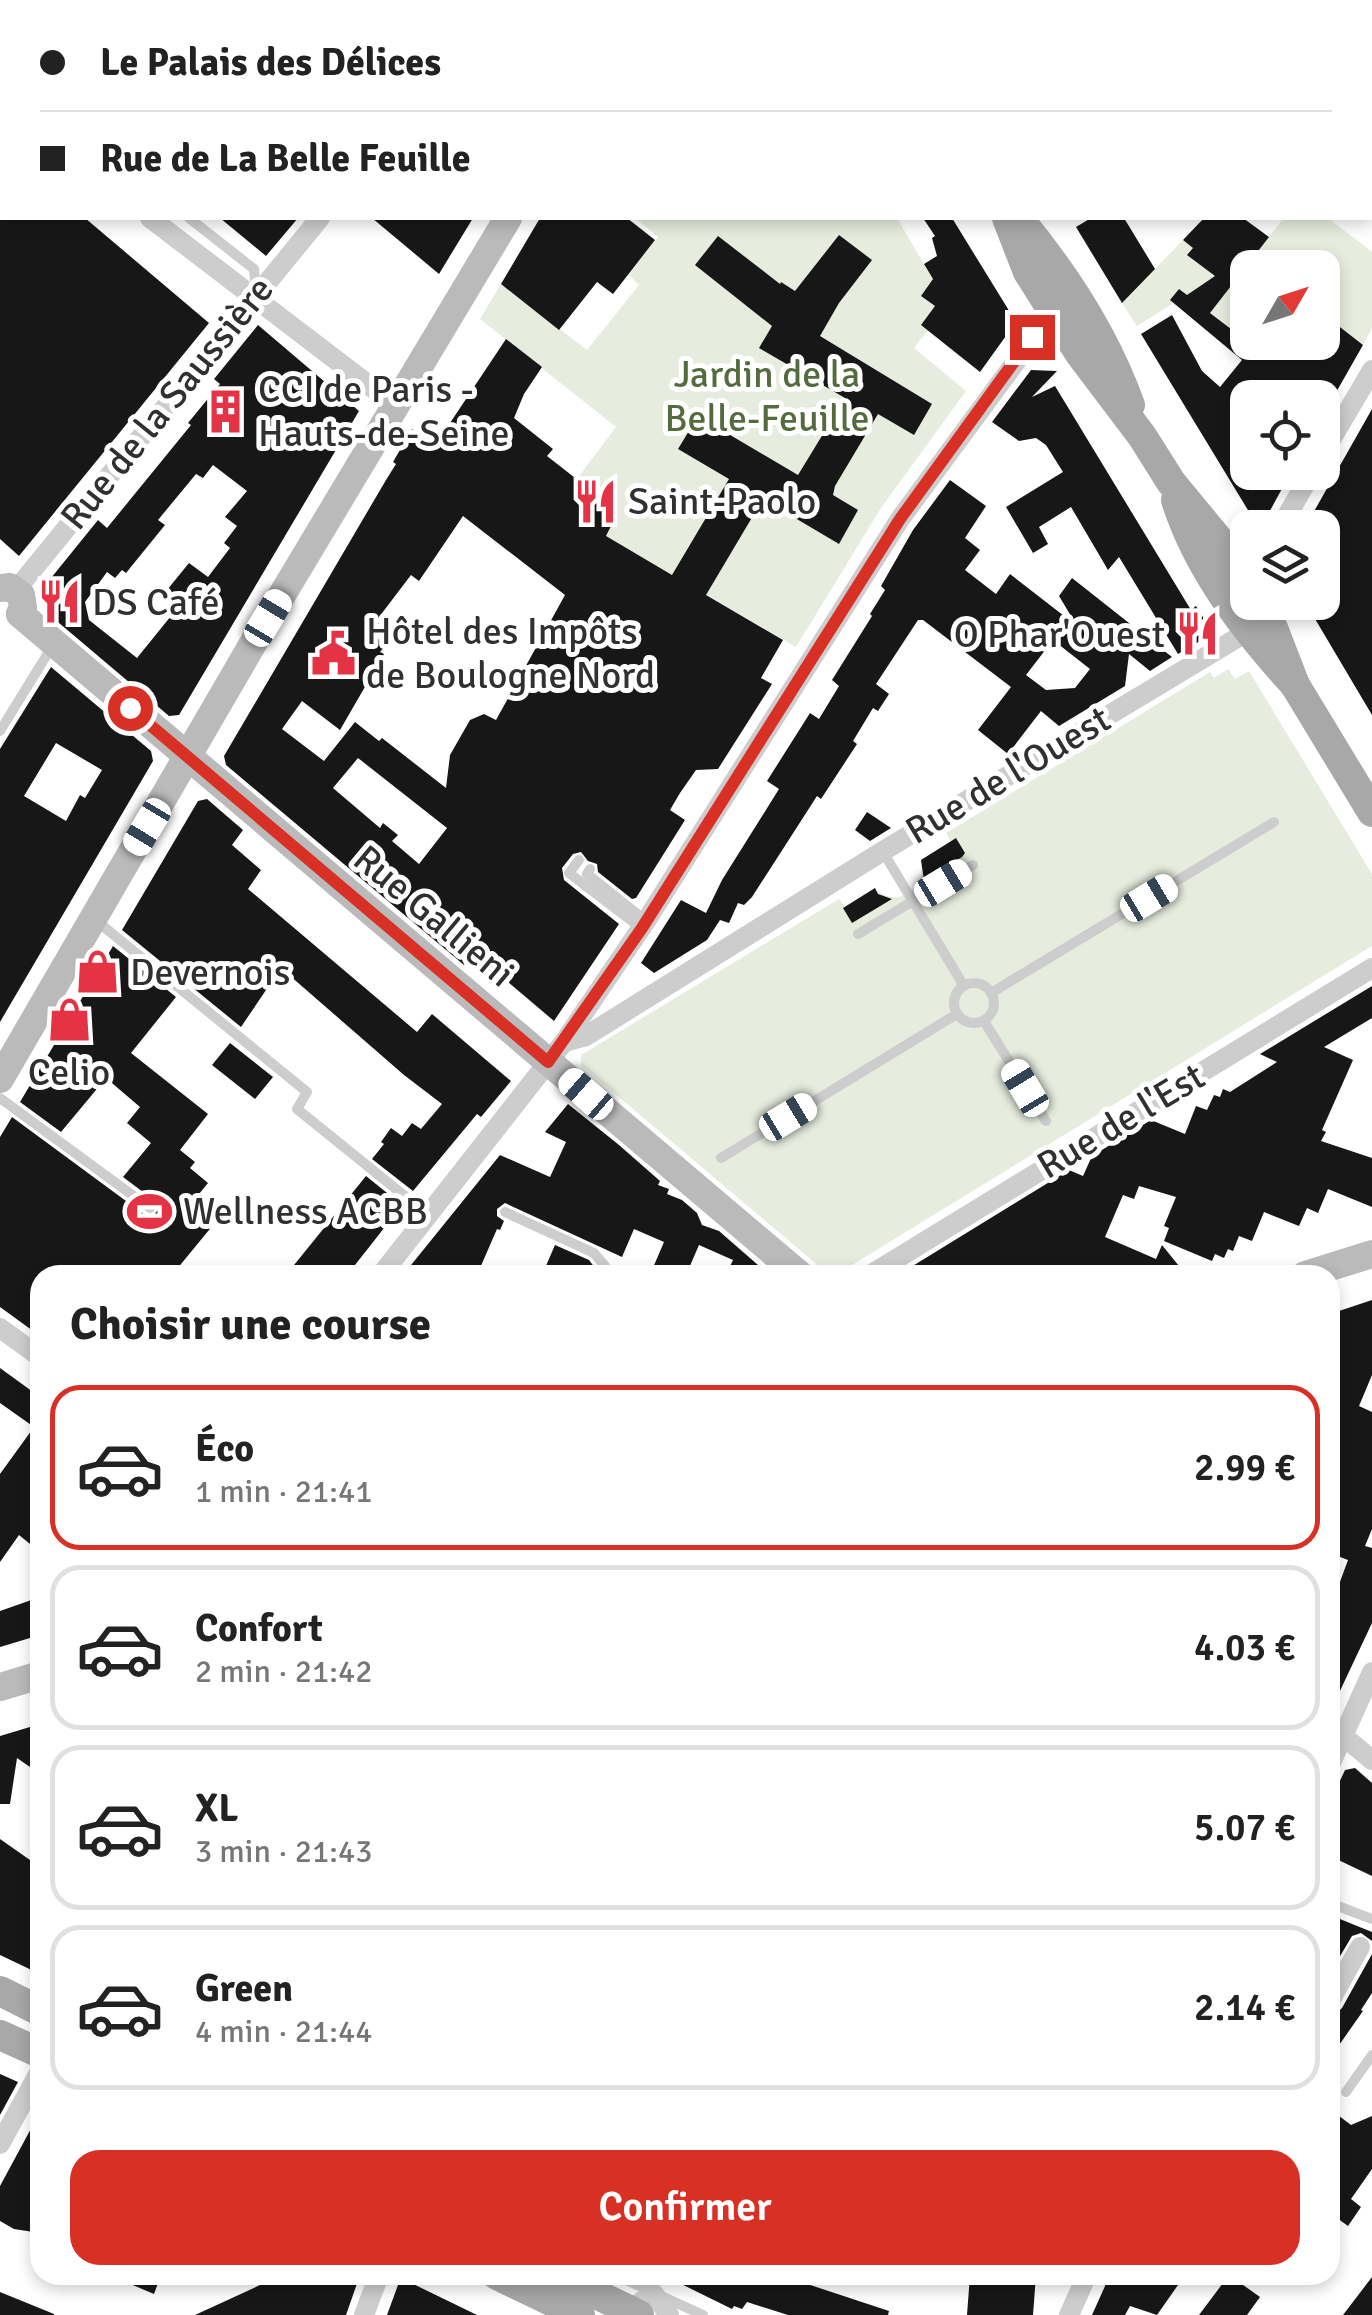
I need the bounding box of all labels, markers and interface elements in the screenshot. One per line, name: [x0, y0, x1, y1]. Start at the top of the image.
text: Le Palais des Délices: [100, 39, 441, 86]
text: Rue de La Belle Feuille: [100, 135, 471, 182]
north arrow: [1230, 250, 1340, 360]
map controls: [1230, 250, 1340, 620]
street label: Rue de la Saussière: [50, 267, 284, 539]
route end: [1010, 315, 1055, 360]
park label: Jardin de la Belle-Feuille: [664, 351, 870, 442]
place label: CCI de Paris - Hauts-de-Seine: [258, 366, 510, 457]
button: locate: [1230, 380, 1340, 490]
building icon: CCI de Paris - Hauts-de-Seine: [201, 387, 249, 435]
restaurant icon: Saint-Paolo: [571, 477, 619, 525]
place label: Saint-Paolo: [628, 478, 816, 525]
button: layers: [1230, 510, 1340, 620]
restaurant icon: DS Café: [35, 578, 83, 626]
place label: DS Café: [92, 579, 219, 626]
car: [240, 585, 296, 651]
place label: Hôtel des Impôts de Boulogne Nord: [366, 608, 655, 699]
restaurant icon: O Phar'Ouest: [1174, 610, 1222, 658]
place label: O Phar'Ouest: [954, 611, 1165, 658]
public building icon: Hôtel des Impôts de Boulogne Nord: [309, 629, 357, 677]
route start: [108, 686, 153, 731]
street label: Rue de l'Ouest: [897, 696, 1119, 854]
car: [119, 794, 175, 860]
street label: Rue Gallieni: [344, 835, 524, 997]
car: [910, 855, 976, 911]
car: [1116, 870, 1182, 926]
shop icon: Devernois: [73, 948, 121, 996]
place label: Devernois: [130, 949, 290, 996]
shop icon: Celio: [45, 996, 93, 1044]
place label: Celio: [28, 1049, 110, 1096]
street label: Rue de l'Est: [1029, 1053, 1213, 1189]
car: [997, 1055, 1053, 1121]
car: [554, 1063, 618, 1125]
car: [755, 1089, 821, 1145]
sports icon: Wellness ACBB: [126, 1187, 174, 1235]
place label: Wellness ACBB: [183, 1188, 428, 1235]
text: Choisir une course: [70, 1297, 431, 1352]
icon: car: [75, 1423, 165, 1513]
text: Éco: [195, 1425, 254, 1472]
text: 2.99 €: [1194, 1444, 1295, 1491]
text: 1 min · 21:41: [195, 1472, 373, 1511]
icon: car: [75, 1603, 165, 1693]
text: Confort: [195, 1605, 323, 1652]
text: 4.03 €: [1194, 1624, 1295, 1671]
text: 2 min · 21:42: [195, 1652, 373, 1691]
icon: car: [75, 1783, 165, 1873]
text: XL: [195, 1785, 238, 1832]
text: 5.07 €: [1194, 1804, 1295, 1851]
text: 3 min · 21:43: [195, 1832, 373, 1871]
icon: car: [75, 1963, 165, 2053]
text: Green: [195, 1965, 293, 2012]
text: 2.14 €: [1194, 1984, 1295, 2031]
text: 4 min · 21:44: [195, 2012, 373, 2051]
button: Confirmer: [70, 2150, 1300, 2265]

